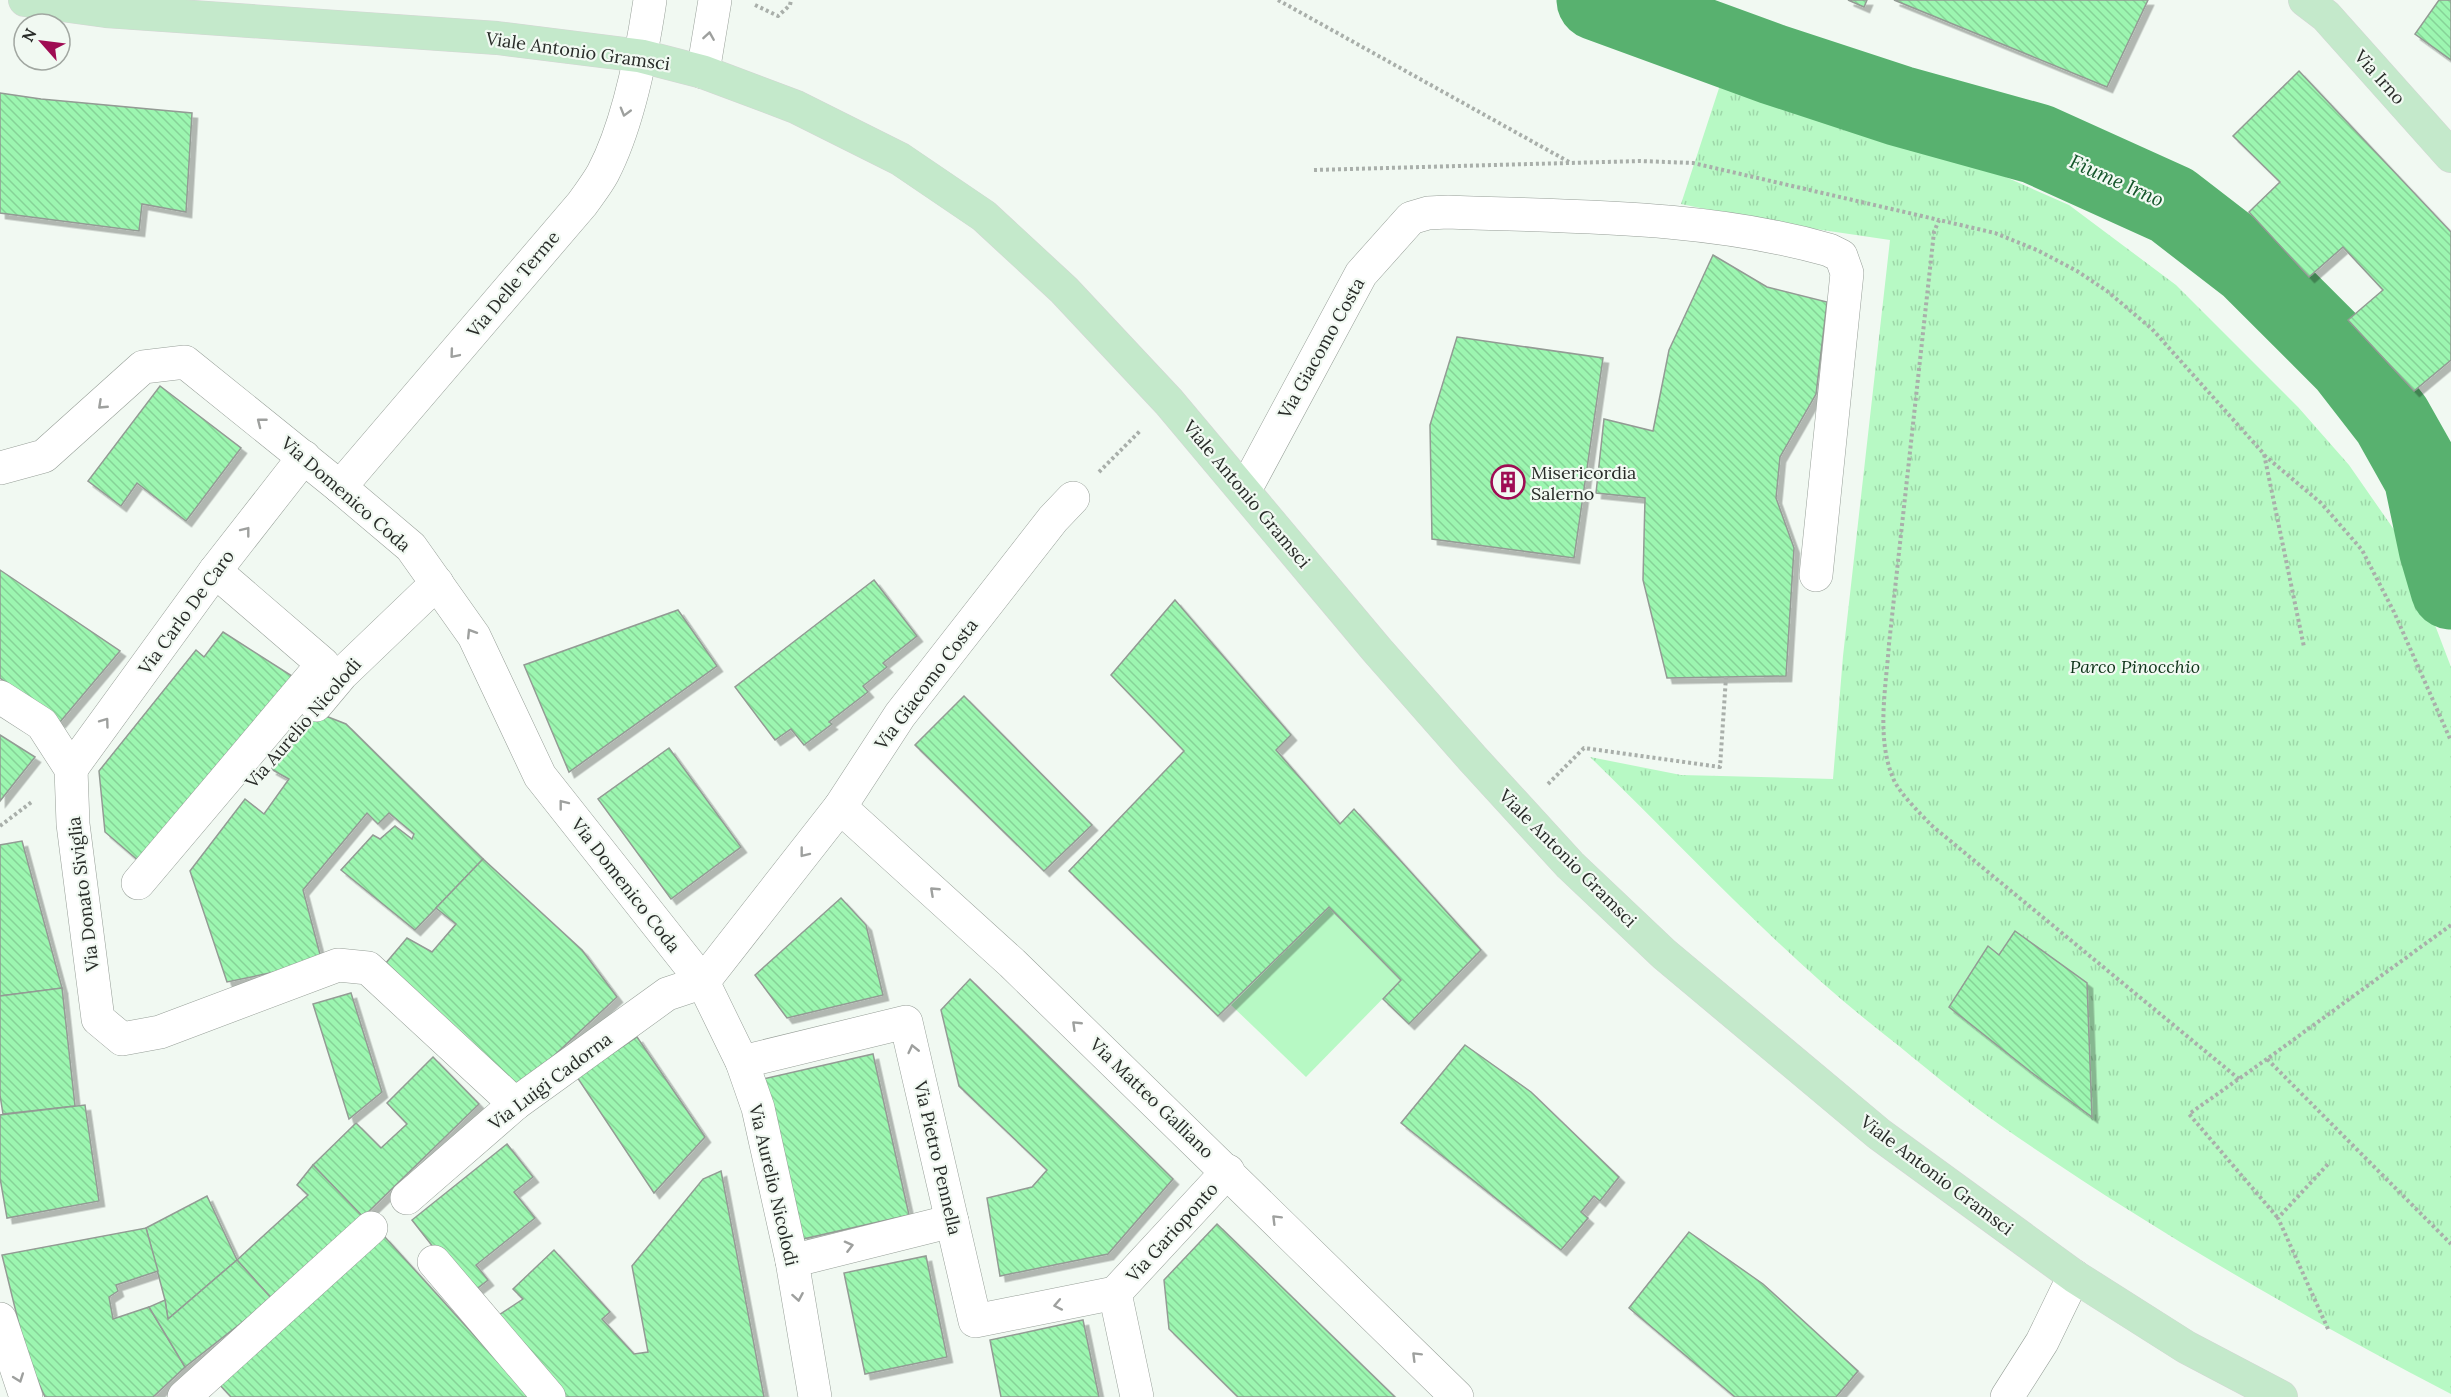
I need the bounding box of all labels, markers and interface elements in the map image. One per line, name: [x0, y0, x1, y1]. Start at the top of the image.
north arrow: [12, 12, 72, 72]
text: N: [17, 25, 40, 45]
street label: Viale Antonio Gramsci: [483, 27, 672, 75]
one-way arrow: [703, 31, 715, 40]
street label: Via Irno: [2349, 44, 2411, 109]
one-way arrow: [620, 106, 632, 117]
water label: Fiume Irno: [2066, 148, 2168, 212]
street label: Via Delle Terme: [461, 226, 564, 343]
street label: Via Giacomo Costa: [1272, 273, 1369, 423]
one-way arrow: [450, 347, 461, 358]
one-way arrow: [98, 398, 109, 409]
street label: Viale Antonio Gramsci: [1178, 415, 1315, 573]
one-way arrow: [257, 418, 268, 429]
street label: Via Domenico Coda: [276, 431, 416, 557]
place label: Misericordia Salerno: [1531, 461, 1636, 505]
building icon: Misericordia Salerno: [1490, 464, 1526, 500]
one-way arrow: [238, 527, 249, 538]
street label: Via Carlo De Caro: [133, 545, 239, 680]
street label: Via Giacomo Costa: [869, 614, 983, 755]
one-way arrow: [468, 628, 479, 639]
street label: Via Aurelio Nicolodi: [239, 653, 366, 794]
park label: Parco Pinocchio: [2070, 655, 2200, 678]
one-way arrow: [98, 718, 109, 729]
street label: Viale Antonio Gramsci: [1493, 783, 1642, 932]
one-way arrow: [559, 800, 570, 811]
street label: Via Domenico Coda: [566, 812, 686, 957]
street label: Via Donato Siviglia: [62, 815, 104, 974]
one-way arrow: [800, 846, 811, 857]
one-way arrow: [931, 887, 941, 898]
one-way arrow: [1073, 1021, 1083, 1032]
street label: Via Luigi Cadorna: [483, 1027, 616, 1135]
street label: Via Matteo Galliano: [1084, 1032, 1219, 1163]
one-way arrow: [907, 1045, 920, 1055]
street label: Via Pietro Pennella: [909, 1078, 967, 1237]
street label: Via Aurelio Nicolodi: [744, 1101, 804, 1268]
street label: Viale Antonio Gramsci: [1855, 1109, 2018, 1240]
street label: Via Garioponto: [1120, 1177, 1223, 1287]
one-way arrow: [1273, 1216, 1284, 1227]
one-way arrow: [843, 1241, 853, 1254]
one-way arrow: [791, 1292, 804, 1302]
one-way arrow: [1053, 1298, 1063, 1311]
one-way arrow: [1412, 1352, 1422, 1363]
one-way arrow: [12, 1372, 25, 1383]

